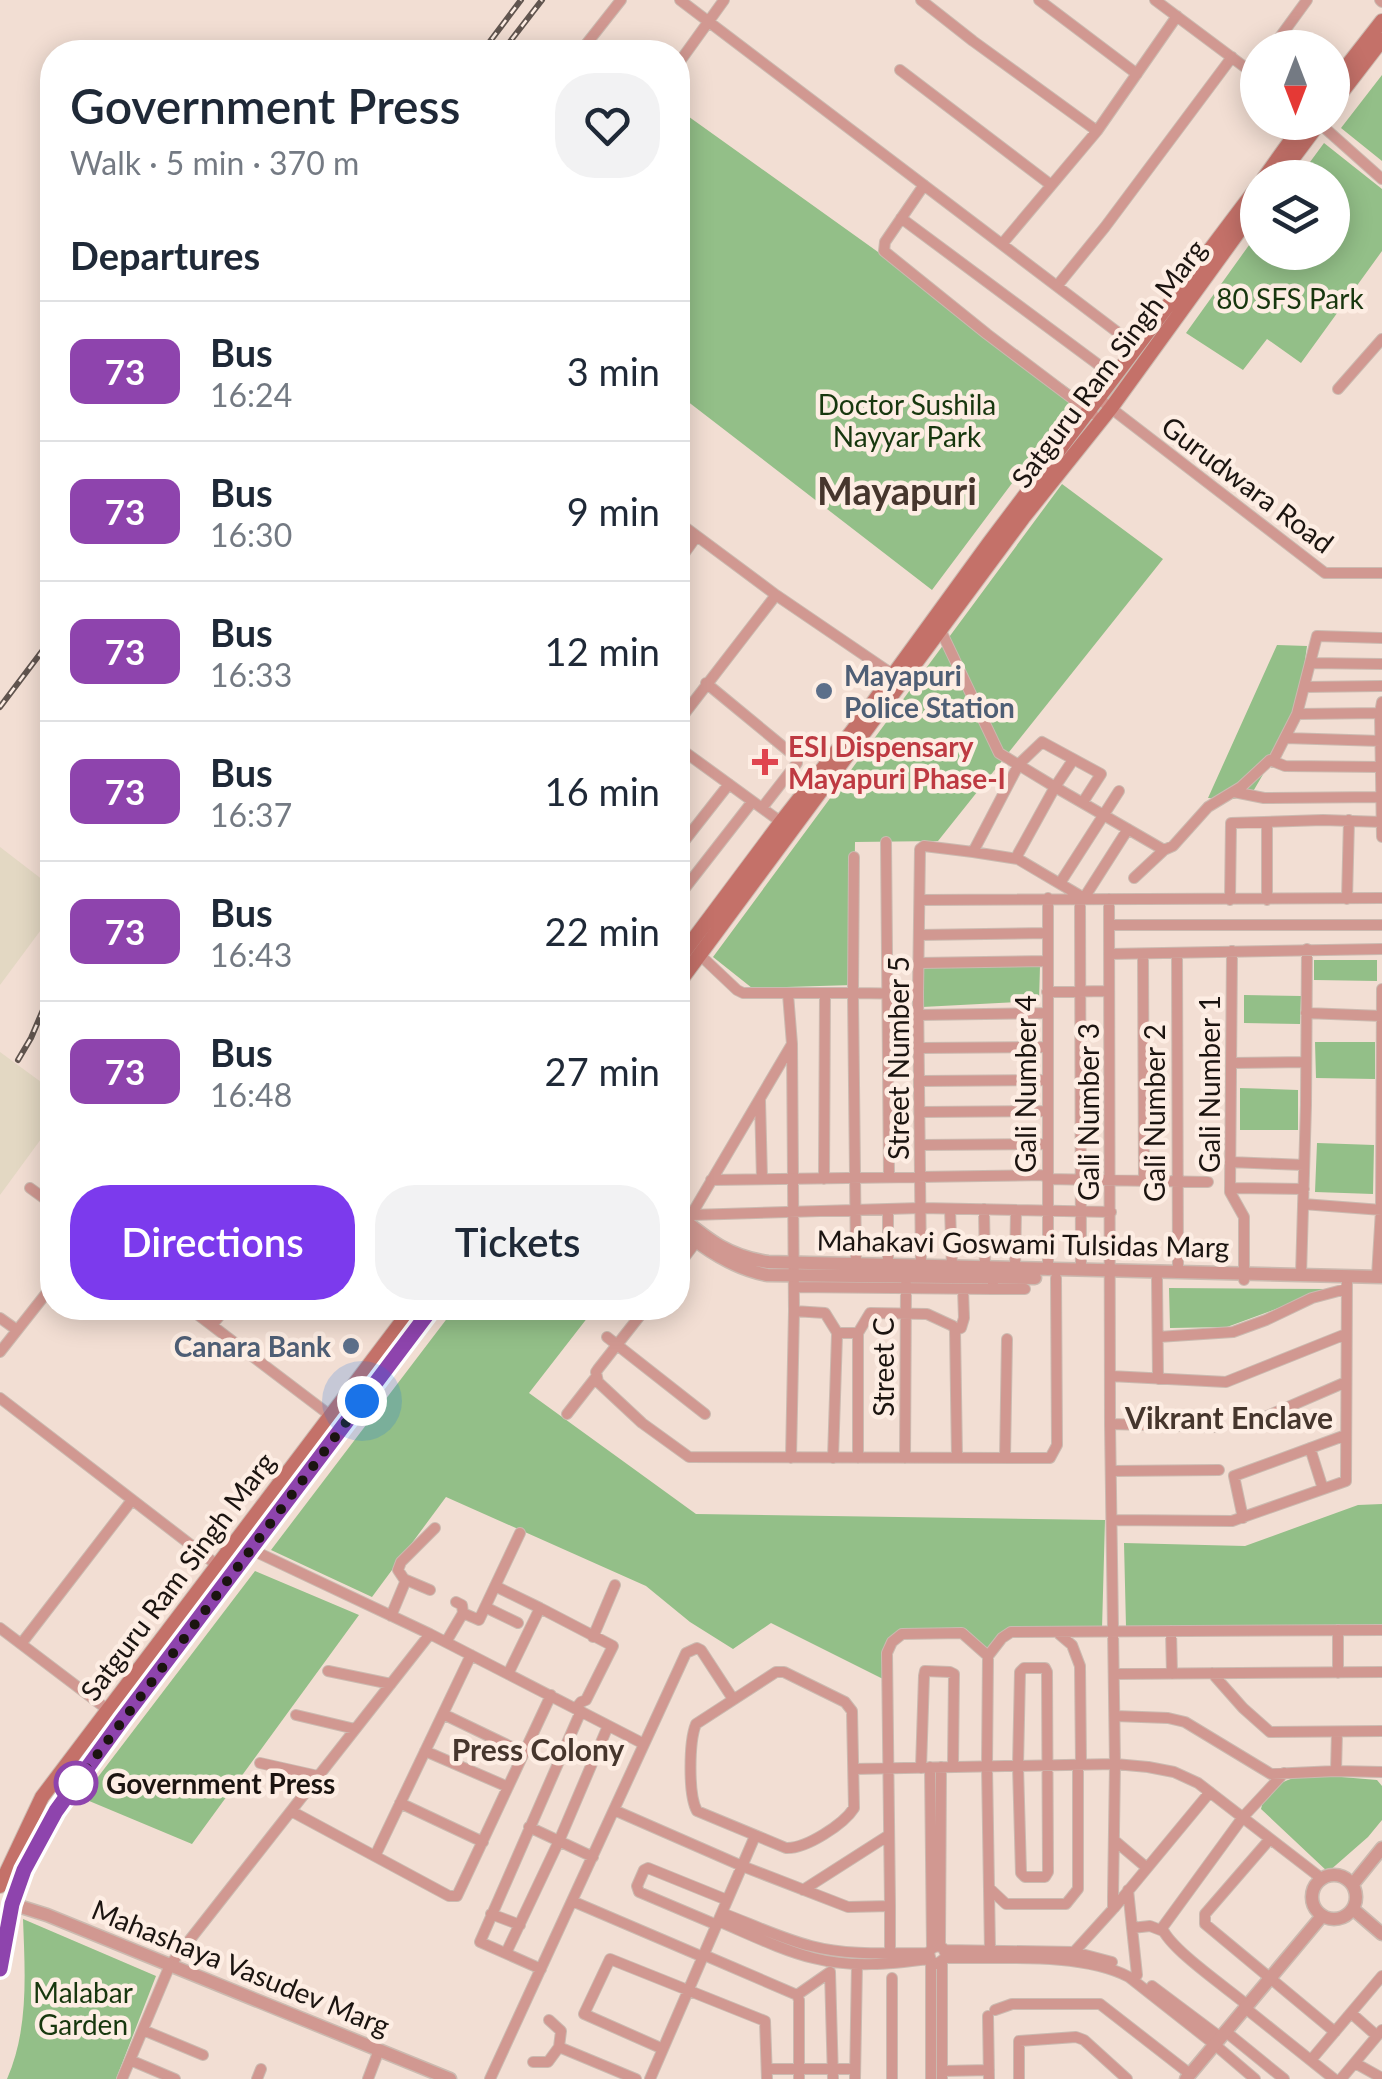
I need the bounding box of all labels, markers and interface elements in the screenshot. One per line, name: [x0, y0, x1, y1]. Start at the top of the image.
north arrow: [1240, 30, 1350, 140]
map controls: [1240, 30, 1350, 270]
button: heart: [555, 73, 660, 178]
text: Government Press: [70, 77, 460, 134]
text: Walk · 5 min · 370 m: [70, 143, 359, 182]
button: layers: [1240, 160, 1350, 270]
text: Departures: [70, 232, 260, 278]
street label: Satguru Ram Singh Marg: [1004, 232, 1212, 494]
park label: 80 SFS Park: [1216, 281, 1364, 315]
text: Bus: [210, 329, 273, 375]
text: 3 min: [567, 348, 660, 394]
text: 73: [105, 350, 145, 392]
text: 16:24: [210, 375, 292, 414]
park label: Doctor Sushila Nayyar Park: [818, 387, 996, 453]
street label: Gurudwara Road: [1155, 408, 1341, 560]
district label: Mayapuri: [817, 467, 977, 513]
text: Bus: [210, 469, 273, 515]
text: 9 min: [567, 488, 660, 534]
text: 73: [105, 490, 145, 532]
text: 16:30: [210, 515, 292, 554]
text: Bus: [210, 609, 273, 655]
text: 12 min: [545, 628, 660, 674]
text: 73: [105, 630, 145, 672]
text: 16:33: [210, 655, 292, 694]
place label: Mayapuri Police Station: [844, 658, 1015, 724]
marker: Mayapuri Police Station: [813, 680, 835, 702]
place label: ESI Dispensary Mayapuri Phase-I: [788, 729, 1006, 795]
text: Bus: [210, 749, 273, 795]
marker: ESI Dispensary Mayapuri Phase-I: [752, 749, 778, 775]
text: 16 min: [545, 768, 660, 814]
text: 73: [105, 770, 145, 812]
text: 16:37: [210, 795, 292, 834]
text: Bus: [210, 889, 273, 935]
text: 22 min: [545, 908, 660, 954]
text: 73: [105, 910, 145, 952]
text: 16:43: [210, 935, 292, 974]
street label: Street Number 5: [881, 956, 915, 1160]
street label: Gali Number 4: [1008, 995, 1042, 1173]
street label: Gali Number 1: [1192, 995, 1226, 1173]
street label: Gali Number 3: [1071, 1023, 1105, 1201]
street label: Gali Number 2: [1137, 1024, 1171, 1202]
text: Bus: [210, 1029, 273, 1075]
text: 27 min: [545, 1048, 660, 1094]
text: 73: [105, 1050, 145, 1092]
text: 16:48: [210, 1075, 292, 1114]
button: Directions: [70, 1185, 355, 1300]
button: Tickets: [375, 1185, 660, 1300]
street label: Mahakavi Goswami Tulsidas Marg: [816, 1222, 1230, 1264]
street label: Street C: [866, 1317, 900, 1417]
place label: Canara Bank: [174, 1329, 331, 1363]
marker: Canara Bank: [340, 1335, 362, 1357]
your location: [337, 1376, 387, 1426]
district label: Vikrant Enclave: [1124, 1399, 1333, 1435]
street label: Satguru Ram Singh Marg: [73, 1445, 281, 1707]
district label: Press Colony: [452, 1731, 624, 1767]
marker: Government Press: [55, 1762, 97, 1804]
place label: Government Press: [106, 1766, 335, 1800]
street label: Mahashaya Vasudev Marg: [87, 1892, 395, 2042]
park label: Malabar Garden: [33, 1975, 133, 2041]

